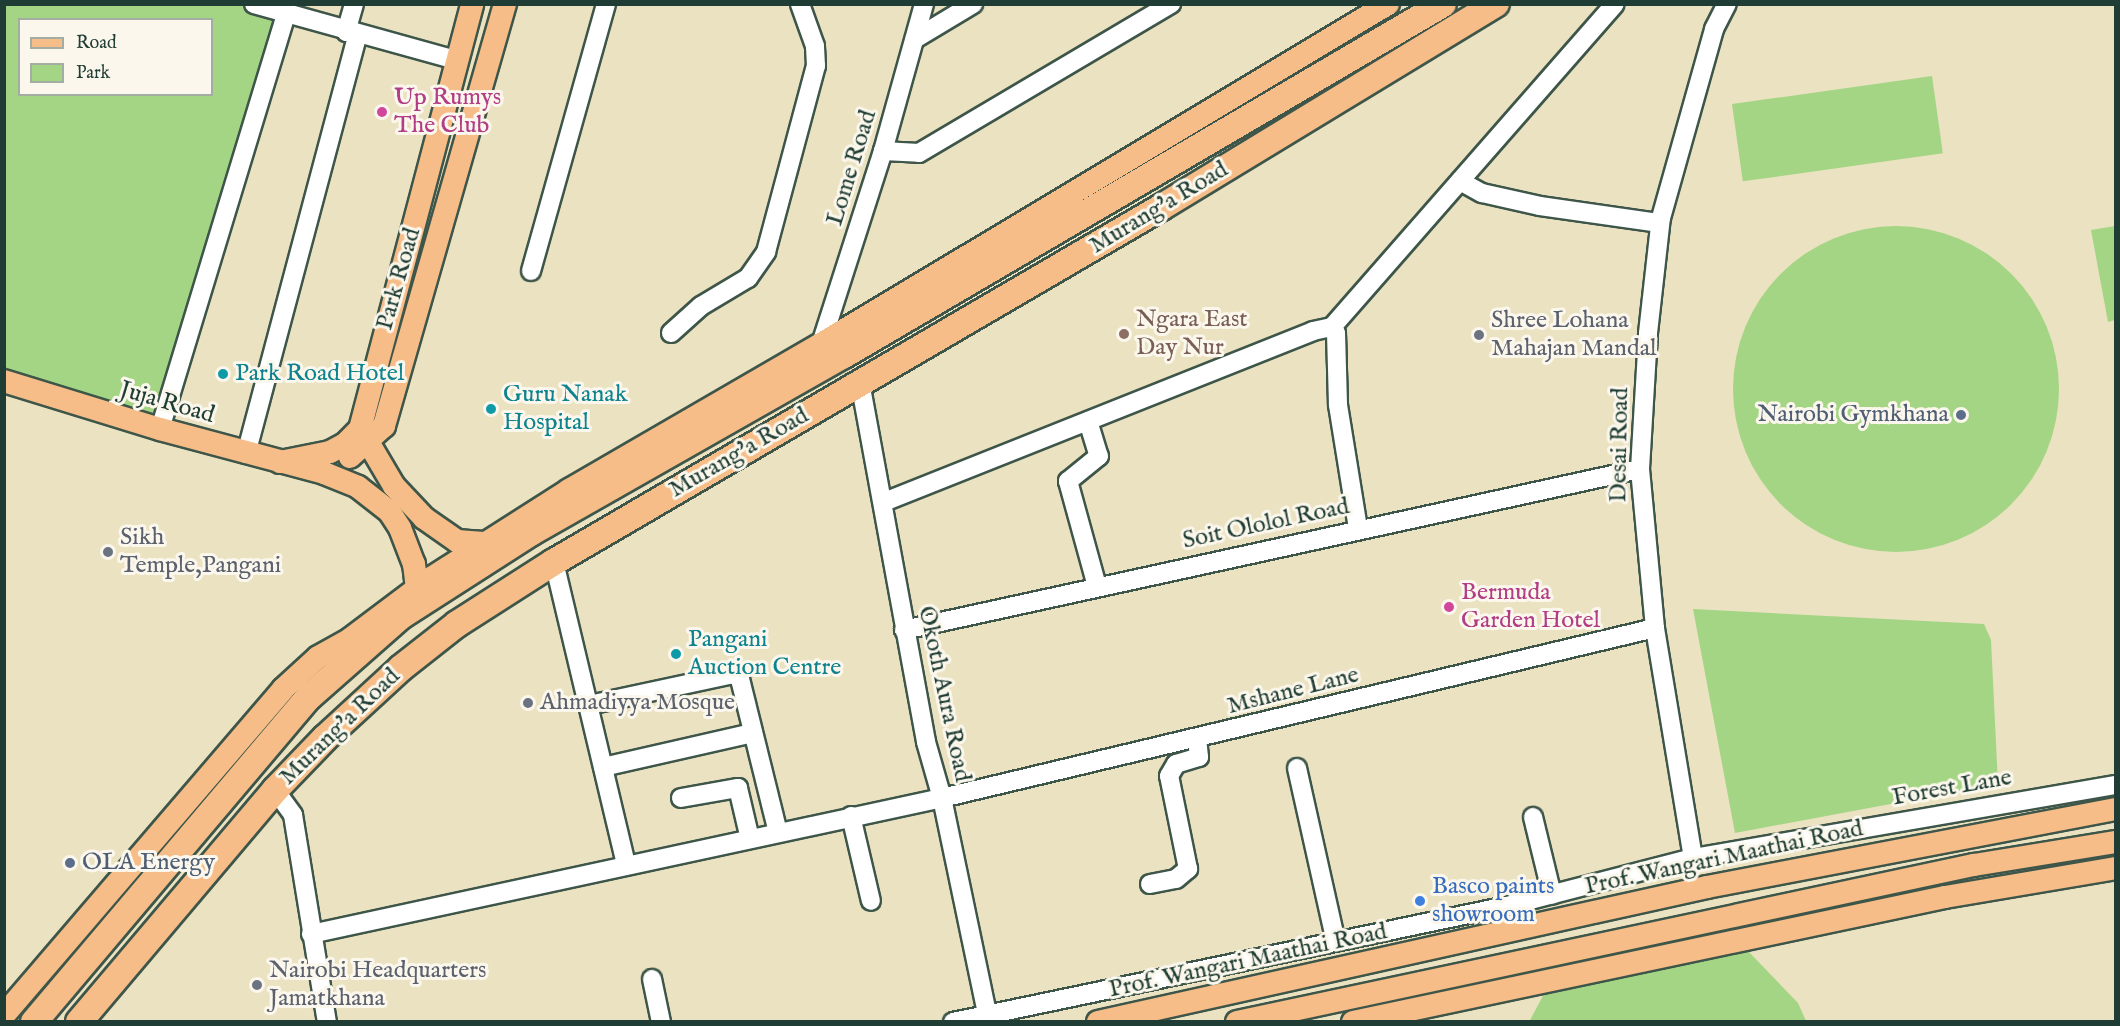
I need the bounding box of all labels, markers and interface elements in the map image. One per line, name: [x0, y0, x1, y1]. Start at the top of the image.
legend: [18, 18, 213, 96]
text: Road: [76, 32, 117, 55]
text: Park: [76, 62, 110, 85]
place label: Up Rumys The Club: [394, 84, 501, 140]
marker: Up Rumys The Club: [375, 105, 389, 119]
street label: Lome Road: [821, 107, 883, 229]
street label: Murang'a Road: [1085, 155, 1233, 261]
street label: Park Road: [371, 224, 427, 334]
place label: Ngara East Day Nur: [1136, 306, 1248, 362]
place label: Shree Lohana Mahajan Mandal: [1491, 307, 1657, 363]
marker: Ngara East Day Nur: [1117, 327, 1131, 341]
marker: Shree Lohana Mahajan Mandal: [1472, 328, 1486, 342]
place label: Park Road Hotel: [235, 360, 404, 388]
marker: Park Road Hotel: [216, 367, 230, 381]
street label: Juja Road: [116, 376, 218, 430]
place label: Guru Nanak Hospital: [503, 381, 627, 437]
street label: Desai Road: [1605, 387, 1635, 503]
street label: Murang'a Road: [664, 401, 814, 505]
place label: Nairobi Gymkhana: [1757, 401, 1949, 429]
marker: Guru Nanak Hospital: [484, 402, 498, 416]
marker: Nairobi Gymkhana: [1954, 408, 1968, 422]
street label: Soit Ololol Road: [1180, 492, 1352, 556]
place label: Sikh Temple,Pangani: [120, 524, 281, 580]
marker: Sikh Temple,Pangani: [101, 545, 115, 559]
place label: Bermuda Garden Hotel: [1461, 579, 1600, 635]
marker: Bermuda Garden Hotel: [1442, 600, 1456, 614]
street label: Okoth Aura Road: [911, 603, 977, 785]
place label: Pangani Auction Centre: [688, 626, 841, 682]
marker: Pangani Auction Centre: [669, 647, 683, 661]
street label: Mshane Lane: [1224, 661, 1362, 721]
street label: Murang'a Road: [274, 662, 406, 792]
place label: Ahmadiyya Mosque: [540, 689, 735, 717]
marker: Ahmadiyya Mosque: [521, 696, 535, 710]
street label: Forest Lane: [1890, 763, 2014, 813]
street label: Prof. Wangari Maathai Road: [1582, 814, 1866, 902]
place label: OLA Energy: [82, 849, 215, 877]
marker: OLA Energy: [63, 856, 77, 870]
place label: Basco paints showroom: [1432, 873, 1554, 929]
marker: Basco paints showroom: [1413, 894, 1427, 908]
street label: Prof. Wangari Maathai Road: [1106, 917, 1390, 1005]
place label: Nairobi Headquarters Jamatkhana: [269, 957, 487, 1013]
marker: Nairobi Headquarters Jamatkhana: [250, 978, 264, 992]

